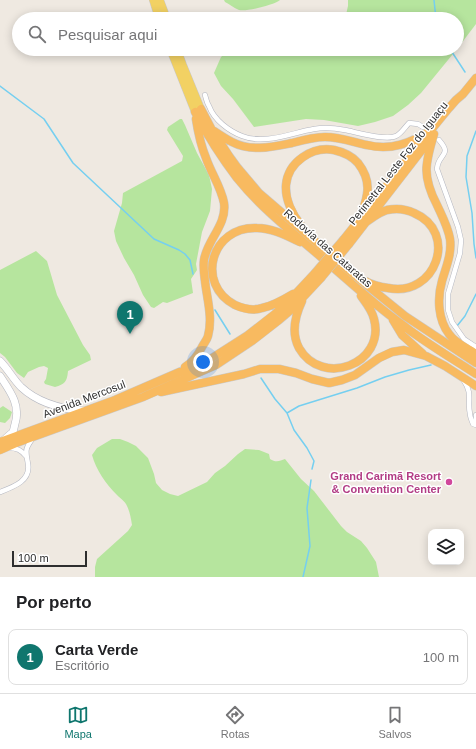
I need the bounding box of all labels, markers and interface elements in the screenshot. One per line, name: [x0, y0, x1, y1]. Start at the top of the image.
search box: [12, 12, 464, 56]
icon: search: [26, 23, 48, 45]
text: Pesquisar aqui: [58, 26, 157, 43]
street label: Perimetral Leste Foz do Iguaçu: [346, 99, 450, 227]
street label: Rodovía das Cataratas: [282, 207, 375, 290]
pin: 1: [117, 301, 143, 334]
your location: [193, 352, 213, 372]
street label: Avenida Mercosul: [41, 378, 127, 420]
place label: Grand Carimã Resort & Convention Center: [330, 470, 442, 495]
marker: Grand Carimã Resort & Convention Center: [444, 477, 454, 487]
map controls: [428, 529, 464, 565]
button: layers: [428, 529, 464, 565]
scale bar: [12, 549, 87, 568]
text: 100 m: [18, 552, 49, 564]
text: Por perto: [16, 593, 92, 612]
text: Carta Verde: [55, 641, 138, 658]
text: 1: [26, 650, 34, 665]
text: 100 m: [423, 650, 459, 665]
text: Escritório: [55, 658, 109, 673]
tab: Mapa: [64, 704, 92, 740]
tab: Rotas: [221, 704, 250, 740]
tab: Salvos: [379, 704, 412, 740]

